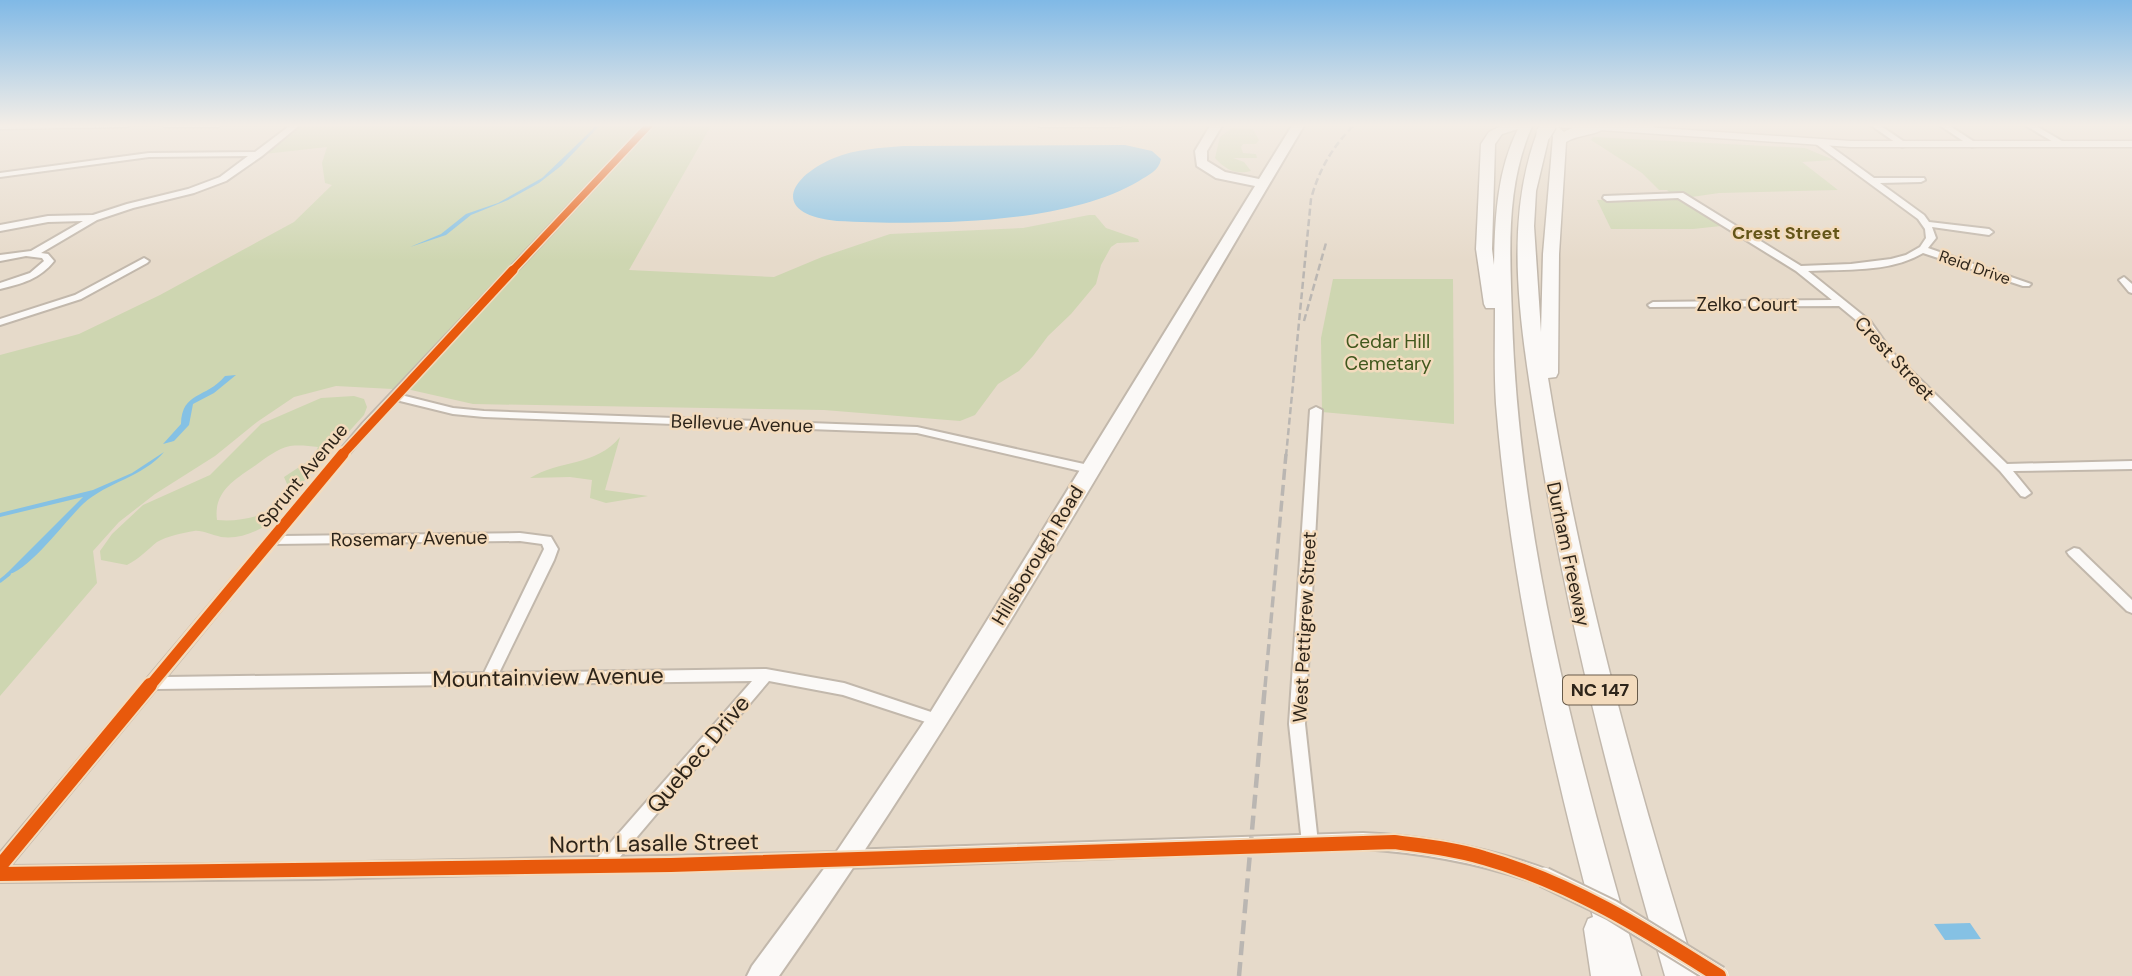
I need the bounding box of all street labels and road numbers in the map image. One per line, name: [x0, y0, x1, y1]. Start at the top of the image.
street label: Reid Drive: [1936, 245, 2013, 289]
street label: Zelko Court: [1697, 292, 1797, 317]
street label: Crest Street: [1849, 311, 1940, 406]
street label: Bellevue Avenue: [670, 409, 814, 438]
street label: Sprunt Avenue: [251, 418, 353, 533]
street label: Durham Freeway: [1541, 480, 1596, 629]
street label: Hillsborough Road: [986, 481, 1089, 630]
street label: Rosemary Avenue: [330, 525, 488, 552]
street label: West Pettigrew Street: [1287, 531, 1322, 723]
street label: Mountainview Avenue: [432, 660, 664, 694]
road number: NC 147: [1563, 676, 1637, 704]
street label: Quebec Drive: [640, 689, 756, 819]
street label: North Lasalle Street: [549, 826, 759, 860]

